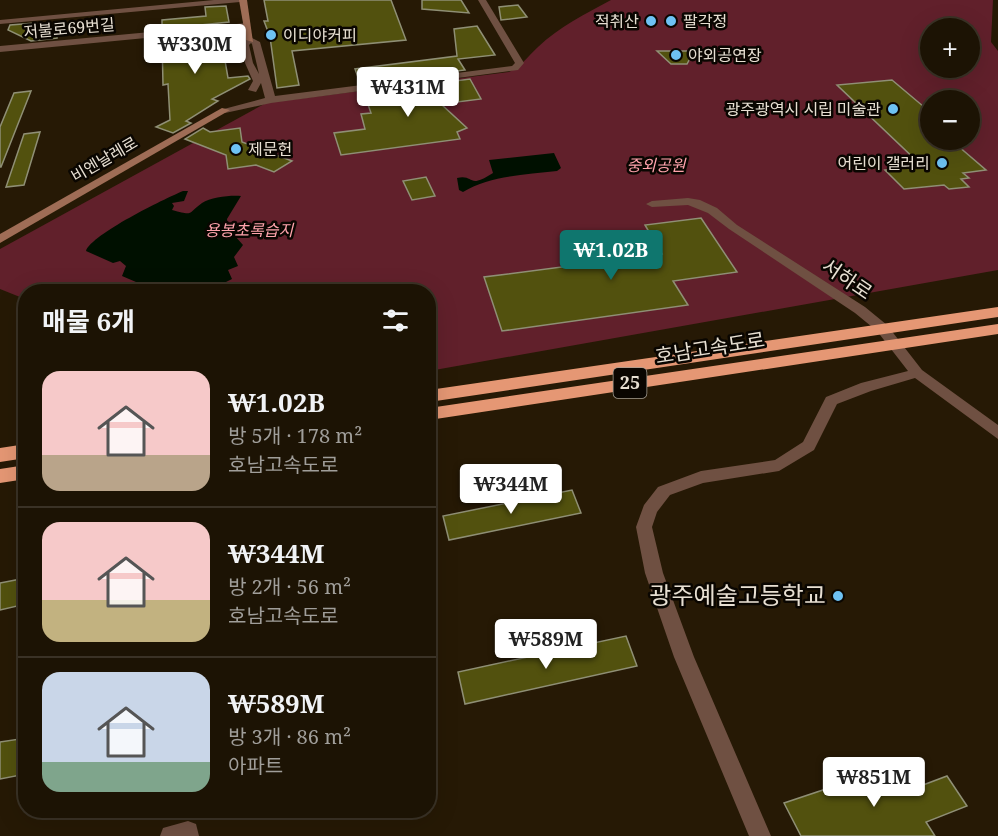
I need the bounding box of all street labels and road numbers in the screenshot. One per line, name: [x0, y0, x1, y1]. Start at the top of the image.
street label: 저불로69번길: [22, 13, 116, 43]
street label: 비엔날레로: [67, 131, 142, 187]
street label: 서하로: [817, 252, 878, 305]
street label: 호남고속도로: [653, 326, 767, 369]
road number: 25: [614, 368, 646, 398]

